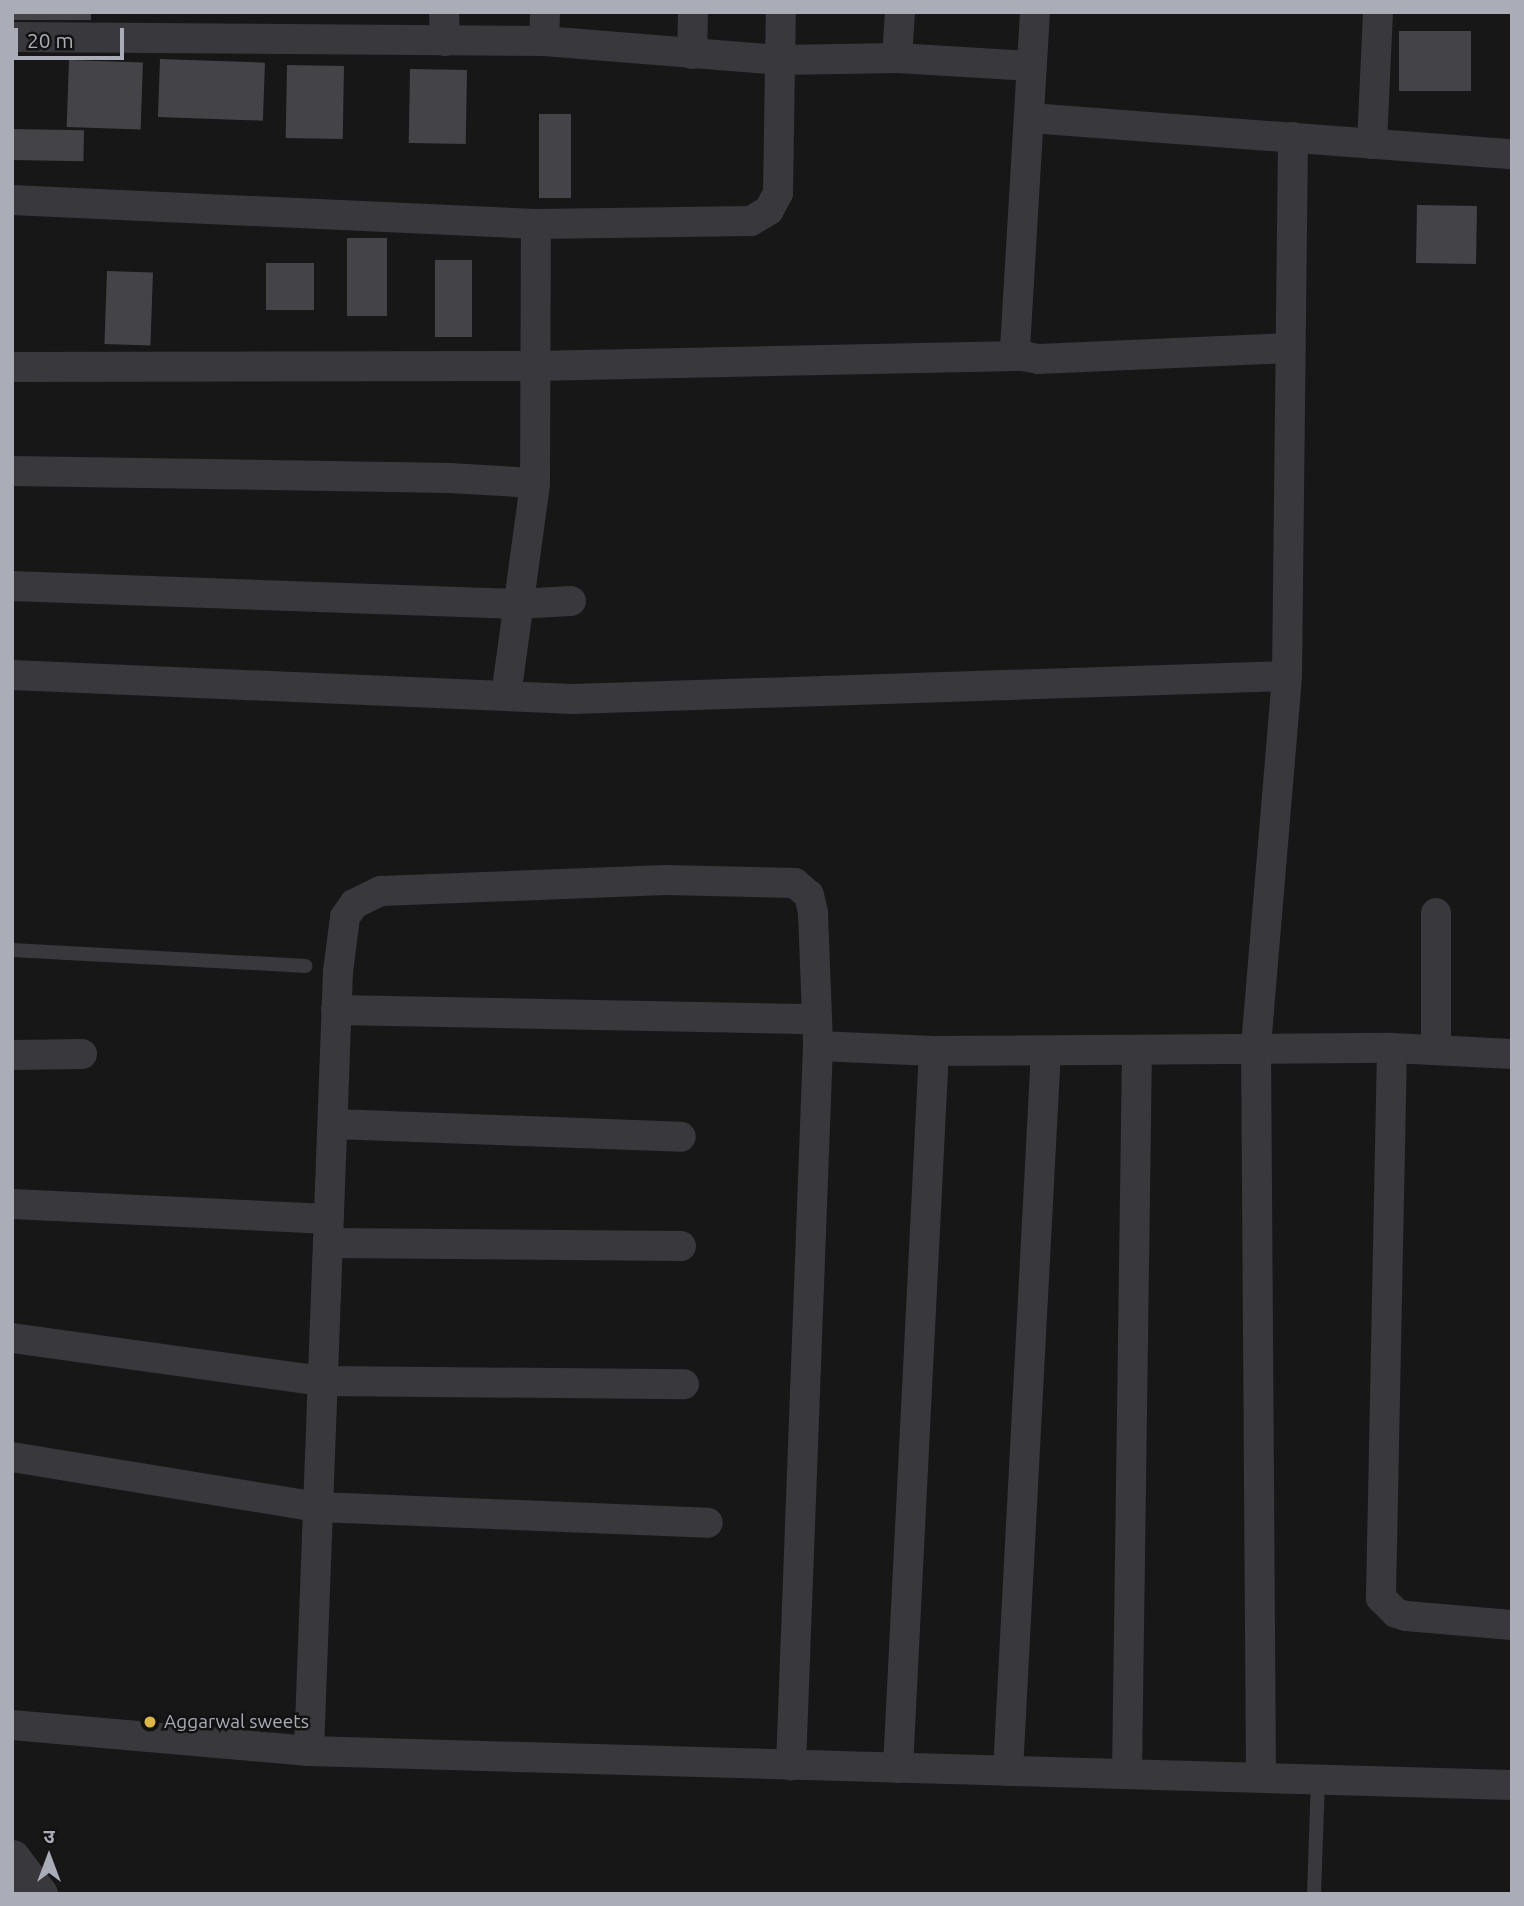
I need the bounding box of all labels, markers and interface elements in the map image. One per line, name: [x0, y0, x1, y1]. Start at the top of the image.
scale bar: [18, 14, 128, 58]
text: 20 m: [27, 28, 74, 52]
place label: Aggarwal sweets: [164, 1711, 309, 1733]
marker: Aggarwal sweets: [142, 1714, 158, 1730]
north arrow: [14, 1822, 84, 1892]
text: उ: [43, 1825, 55, 1847]

